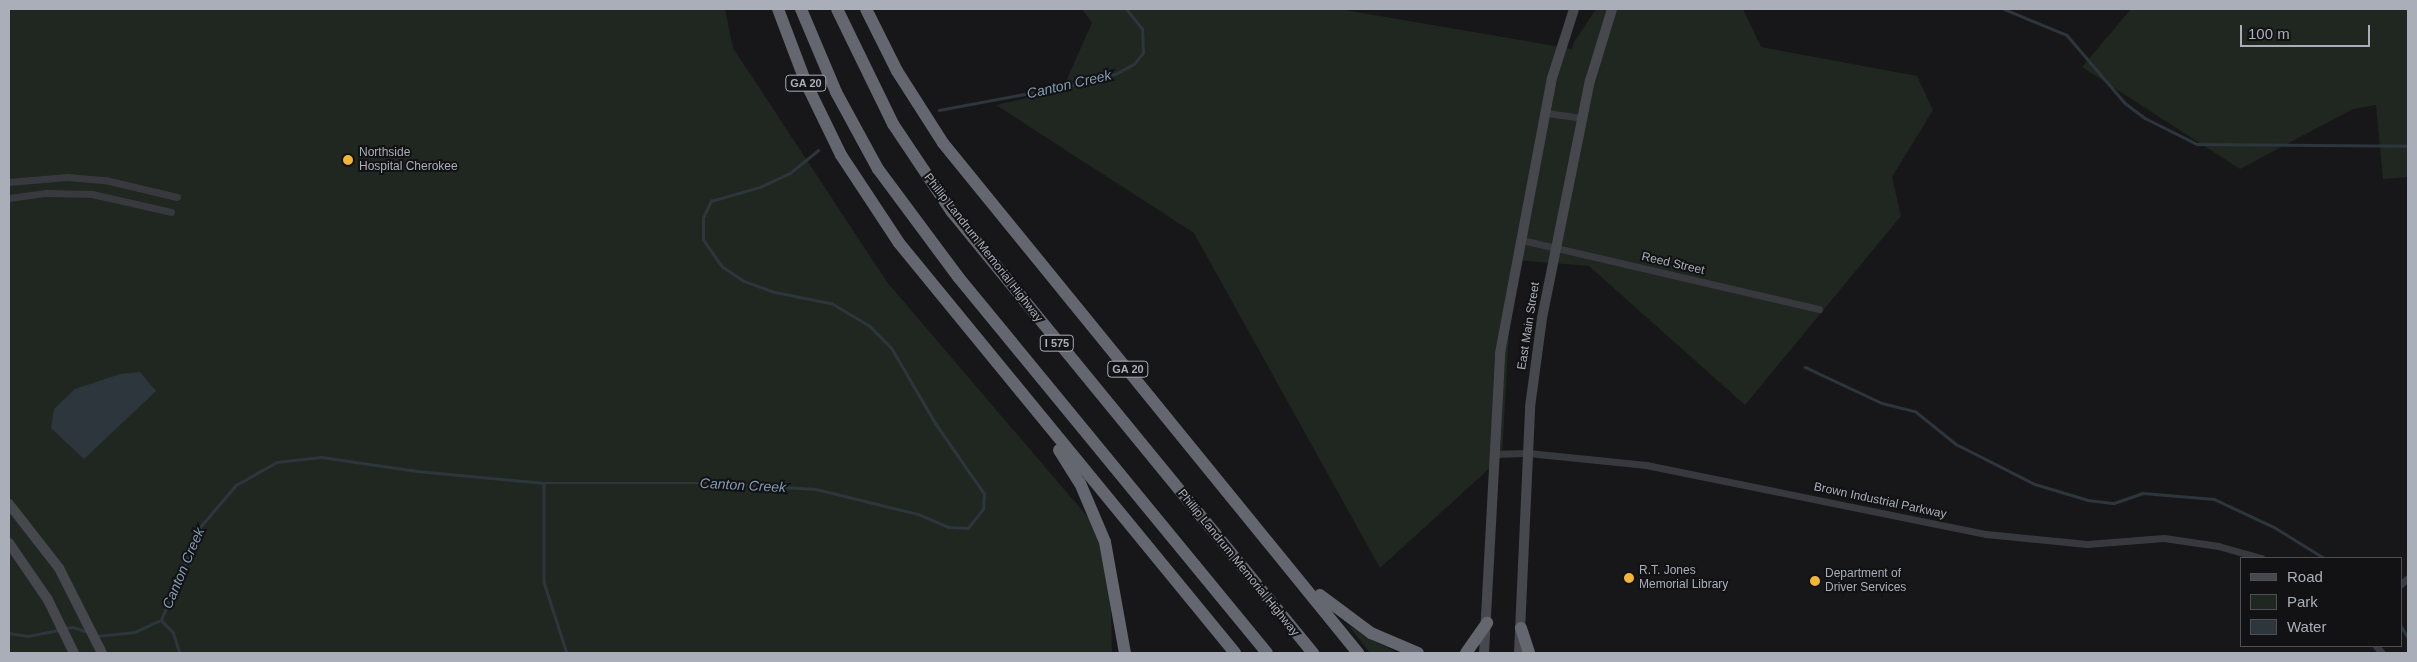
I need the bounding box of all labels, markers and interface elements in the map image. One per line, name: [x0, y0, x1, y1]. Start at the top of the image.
scale bar: [2242, 15, 2372, 47]
text: 100 m: [2248, 25, 2290, 42]
water label: Canton Creek: [1025, 66, 1113, 102]
road number: GA 20: [785, 75, 827, 92]
place label: Northside Hospital Cherokee: [359, 146, 458, 174]
marker: Northside Hospital Cherokee: [341, 153, 355, 167]
street label: Phillip Landrum Memorial Highway: [920, 171, 1046, 325]
street label: Reed Street: [1640, 250, 1706, 278]
street label: East Main Street: [1515, 281, 1543, 371]
road number: I 575: [1040, 334, 1074, 352]
road number: GA 20: [1107, 360, 1149, 378]
water label: Canton Creek: [699, 474, 787, 496]
street label: Brown Industrial Parkway: [1812, 480, 1948, 522]
street label: Phillip Landrum Memorial Highway: [1174, 487, 1302, 639]
water label: Canton Creek: [158, 525, 208, 611]
legend: [2240, 557, 2402, 647]
place label: R.T. Jones Memorial Library: [1639, 564, 1728, 592]
place label: Department of Driver Services: [1825, 567, 1906, 595]
text: Road: [2287, 568, 2323, 585]
marker: R.T. Jones Memorial Library: [1623, 572, 1635, 584]
marker: Department of Driver Services: [1809, 575, 1821, 587]
text: Park: [2287, 593, 2318, 610]
text: Water: [2287, 618, 2326, 635]

